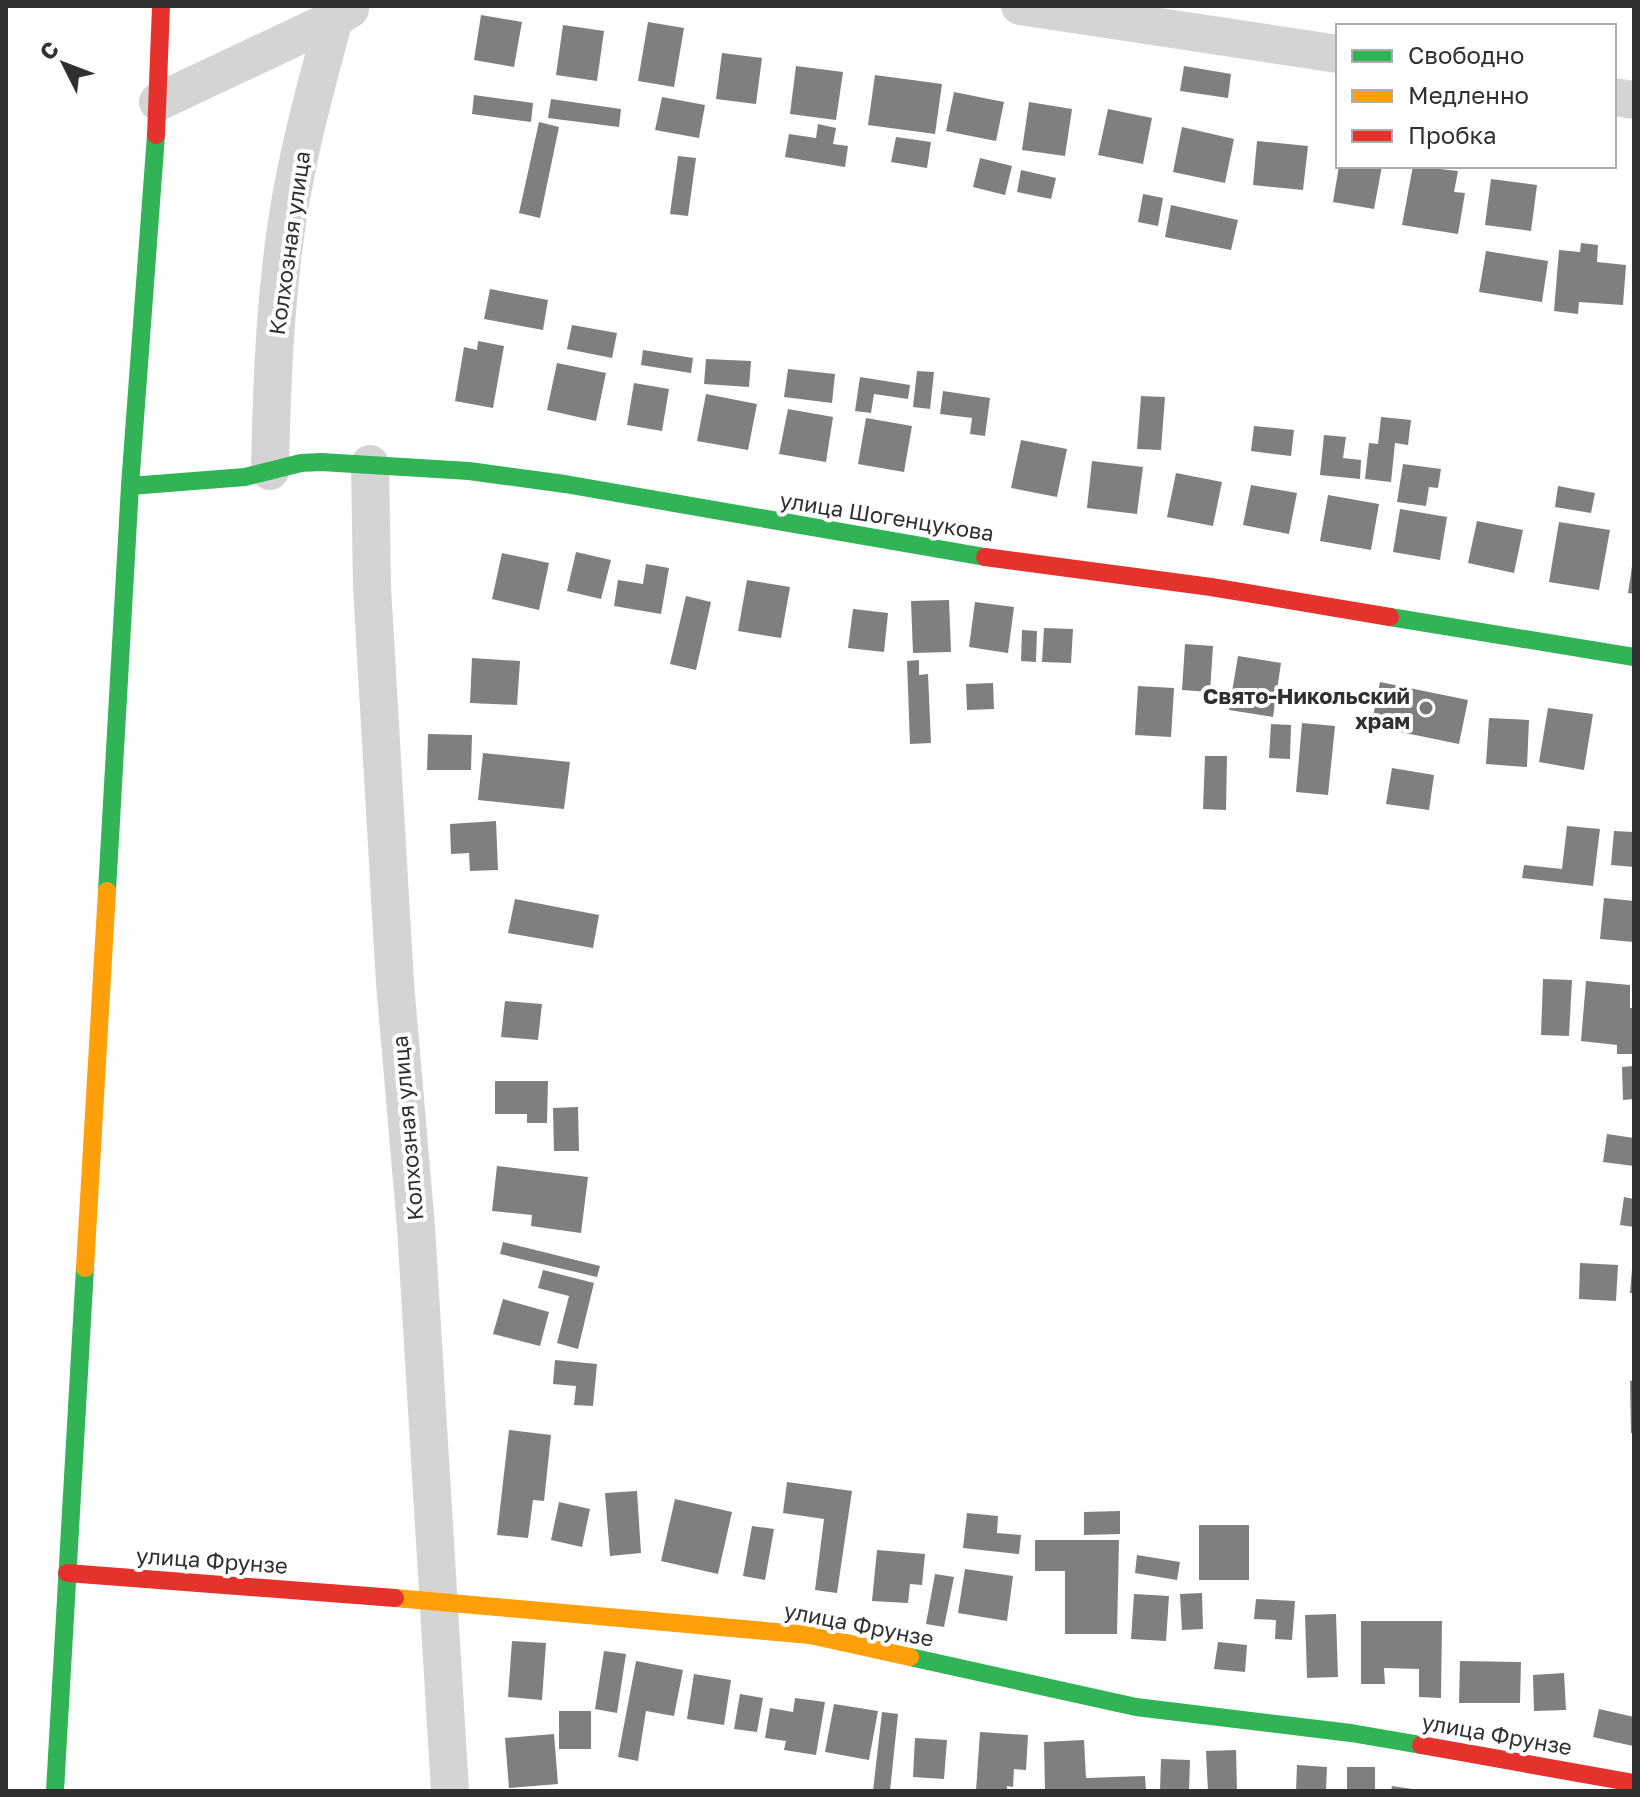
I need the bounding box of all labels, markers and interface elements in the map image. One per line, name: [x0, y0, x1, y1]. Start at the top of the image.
north arrow: [24, 24, 104, 104]
legend: [1336, 24, 1616, 168]
text: С: [34, 35, 64, 65]
text: Свободно: [1408, 40, 1524, 69]
text: Медленно: [1408, 80, 1529, 109]
text: Пробка: [1408, 120, 1497, 149]
street label: Колхозная улица: [263, 149, 315, 337]
street label: улица Шогенцукова: [778, 486, 996, 546]
place label: Свято-Никольский храм: [1203, 682, 1410, 734]
marker: Свято-Никольский храм: [1417, 699, 1435, 717]
street label: Колхозная улица: [385, 1034, 429, 1222]
street label: улица Фрунзе: [135, 1541, 289, 1579]
street label: улица Фрунзе: [782, 1596, 936, 1652]
street label: улица Фрунзе: [1420, 1708, 1574, 1760]

